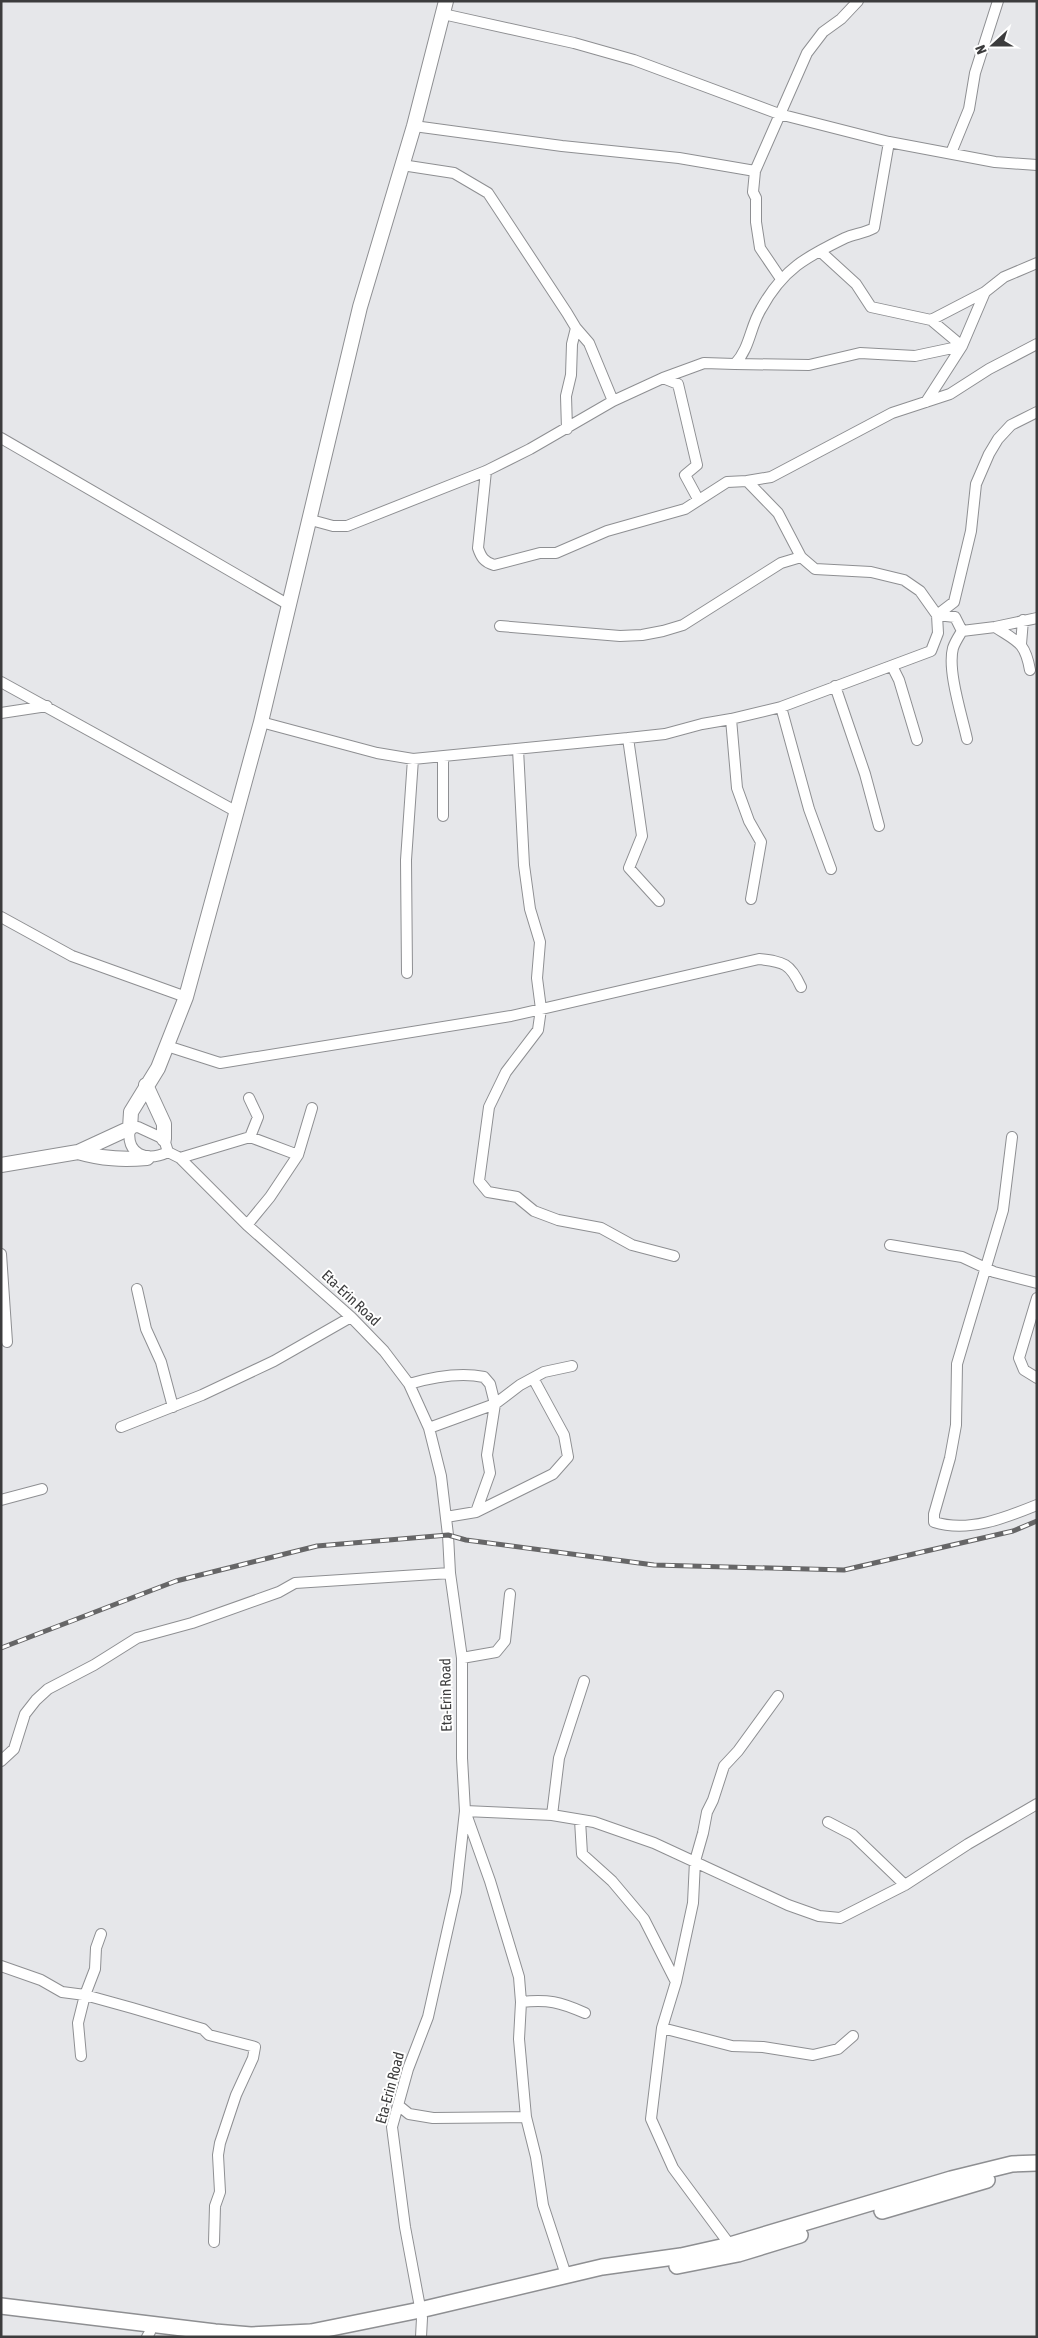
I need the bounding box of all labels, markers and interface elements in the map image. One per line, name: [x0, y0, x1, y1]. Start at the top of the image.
north arrow: [968, 20, 1018, 70]
text: N: [972, 43, 990, 56]
street label: Eta-Erin Road: [319, 1266, 384, 1329]
street label: Eta-Erin Road: [436, 1658, 455, 1732]
street label: Eta-Erin Road: [372, 2050, 407, 2126]

